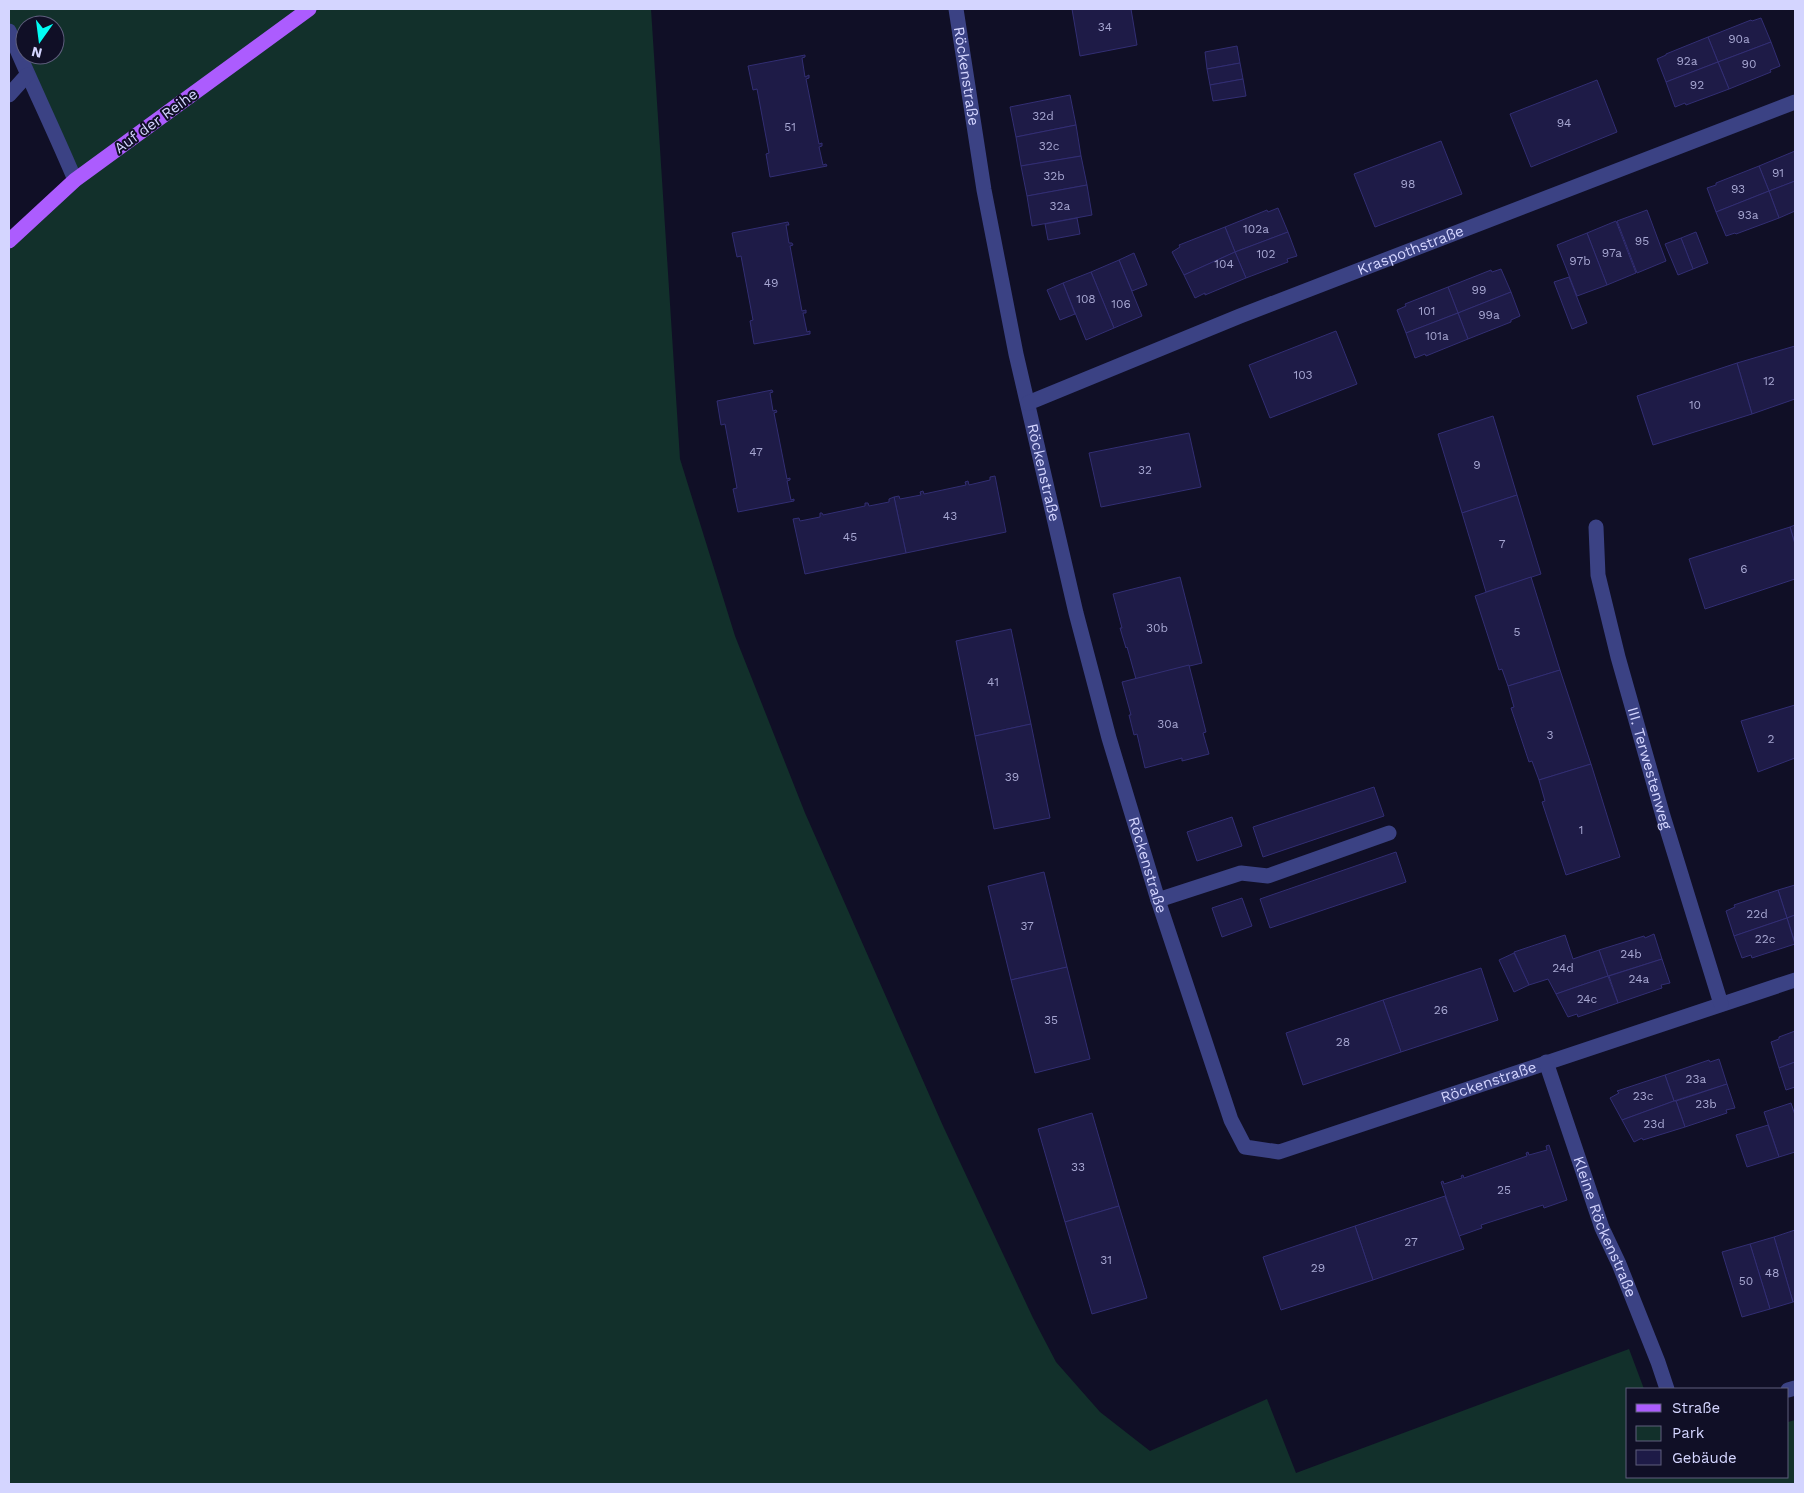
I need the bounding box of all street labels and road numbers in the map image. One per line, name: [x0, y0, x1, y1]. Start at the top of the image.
street label: Röckenstraße: [950, 25, 983, 127]
street label: Auf der Reihe: [111, 85, 201, 157]
street label: Kraspothstraße: [1355, 222, 1466, 279]
street label: Röckenstraße: [1023, 422, 1064, 523]
street label: III. Terwestenweg: [1624, 705, 1676, 831]
street label: Röckenstraße: [1124, 815, 1171, 915]
street label: Röckenstraße: [1438, 1058, 1539, 1107]
street label: Kleine Röckenstraße: [1569, 1154, 1640, 1300]

